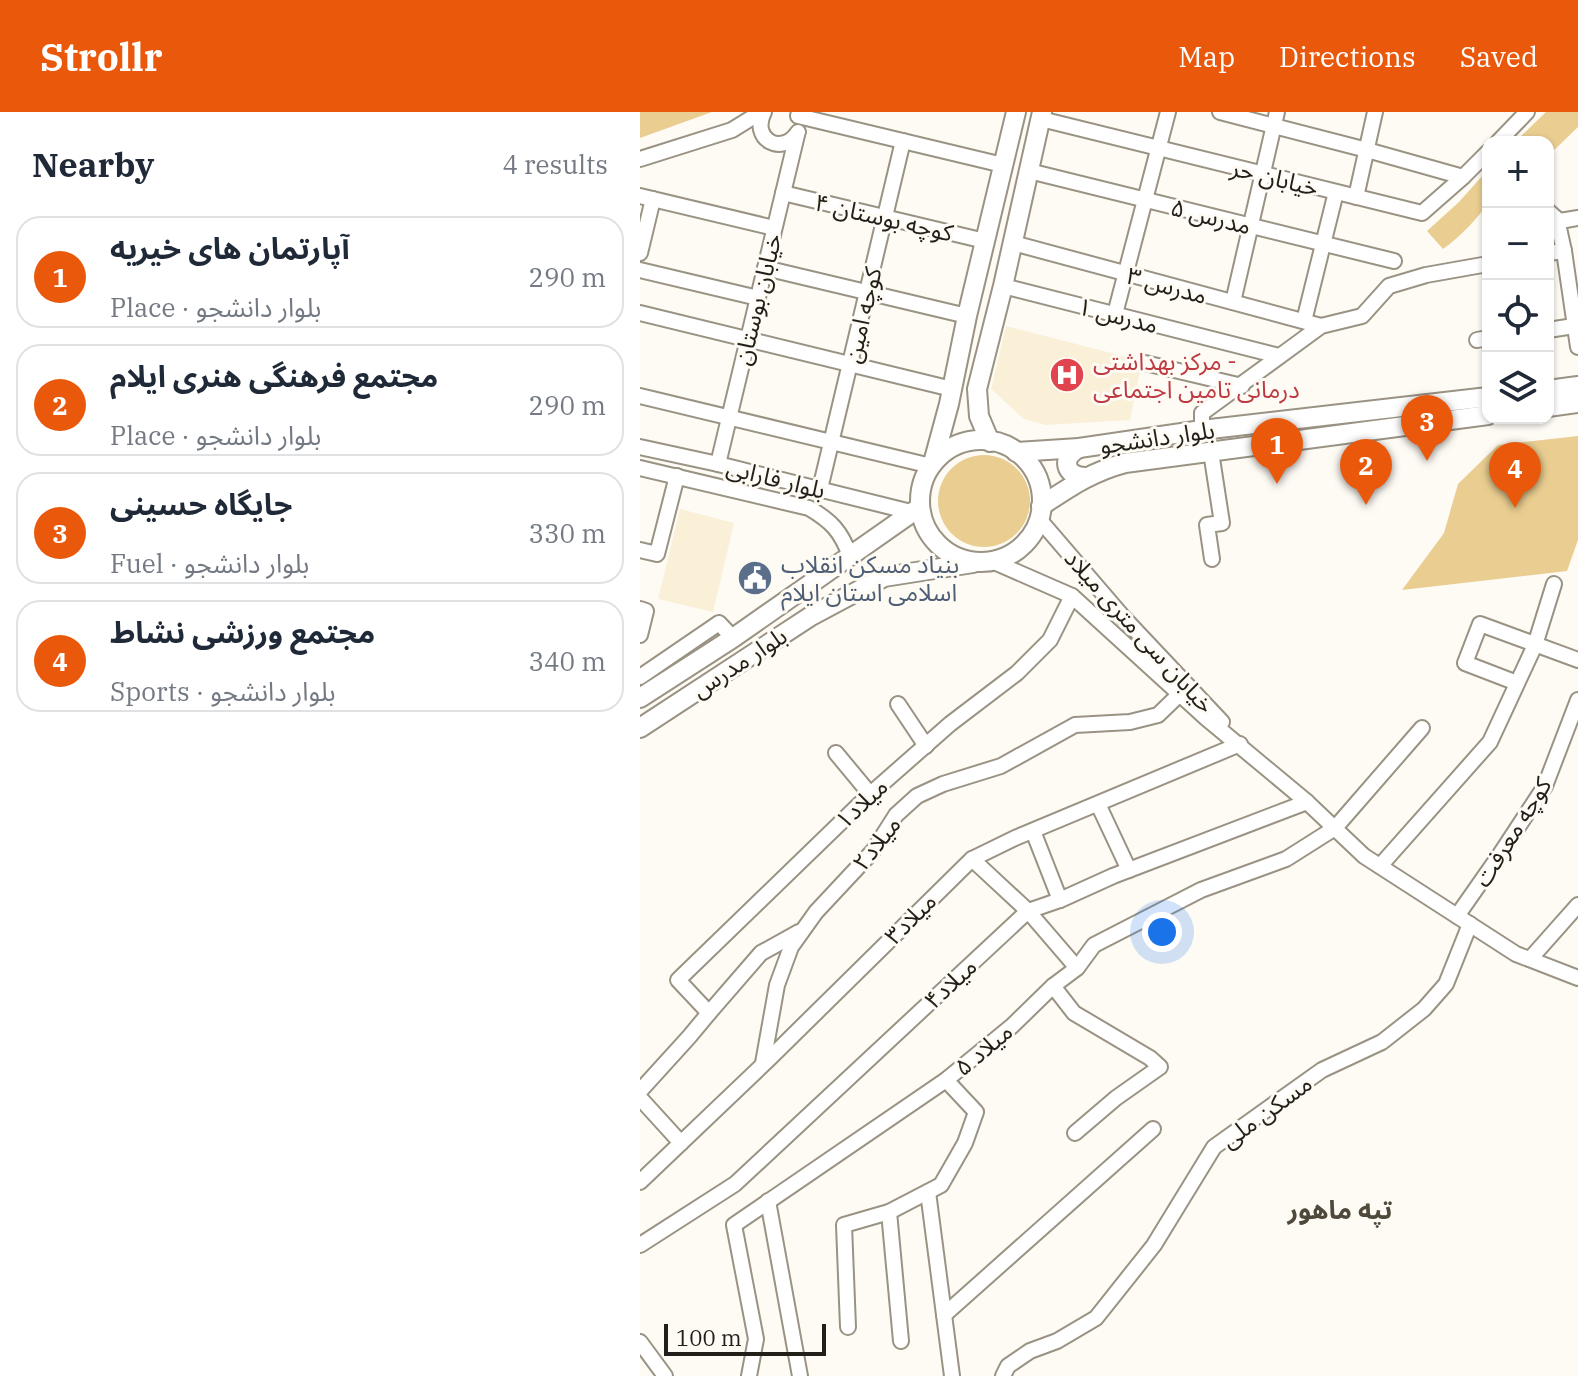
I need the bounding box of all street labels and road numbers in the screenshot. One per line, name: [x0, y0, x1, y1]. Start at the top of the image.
street label: خیابان حر: [1227, 150, 1322, 203]
street label: کوچه بوستان ۴: [812, 186, 957, 249]
street label: مدرس ۵: [1167, 191, 1255, 241]
street label: خیابان بوستان: [725, 230, 789, 368]
street label: مدرس ۳: [1123, 259, 1211, 311]
street label: کوچه امین: [835, 263, 889, 366]
street label: مدرس ۱: [1074, 290, 1162, 340]
street label: بلوار دانشجو: [1097, 413, 1217, 461]
street label: بلوار فارابی: [723, 450, 829, 506]
street label: خیابان سی متری میلاد: [1058, 542, 1222, 720]
street label: بلوار مدرس: [685, 619, 793, 705]
street label: میلاد۱: [828, 770, 894, 836]
street label: کوچه معرفت: [1466, 770, 1559, 893]
street label: میلاد۲: [845, 809, 907, 877]
street label: میلاد۳: [877, 885, 943, 951]
street label: میلاد۴: [917, 950, 983, 1016]
street label: میلاد ۵: [947, 1015, 1019, 1083]
street label: مسکن ملی: [1214, 1067, 1318, 1155]

